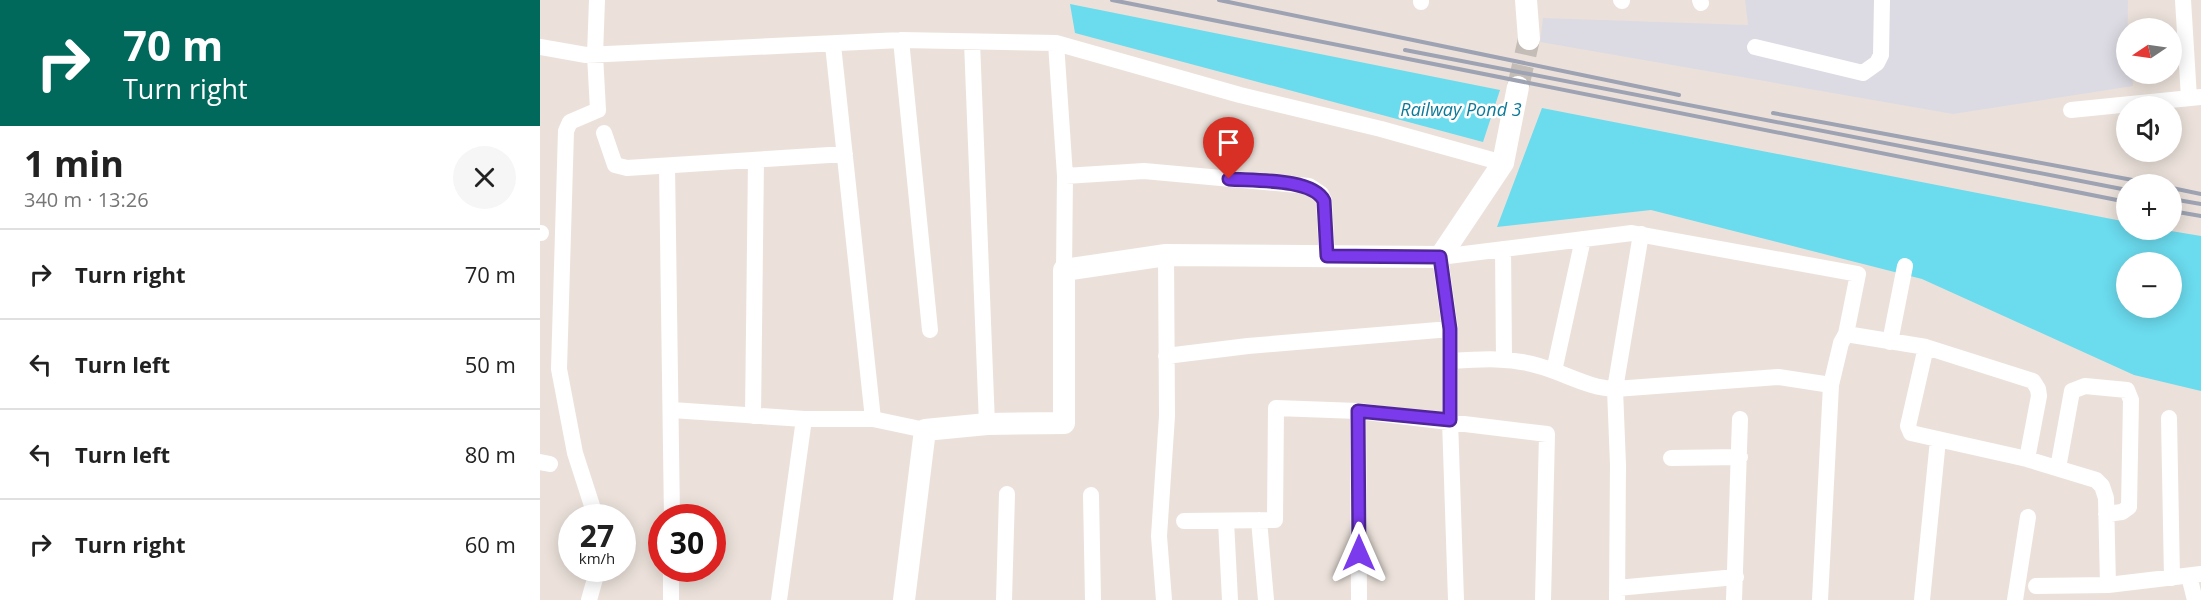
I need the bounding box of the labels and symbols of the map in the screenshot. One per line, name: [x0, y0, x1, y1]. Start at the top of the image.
north arrow: [2116, 18, 2182, 84]
water label: Railway Pond 3: [1400, 97, 1522, 121]
pin: [1203, 117, 1254, 179]
speed limit sign: 30: [648, 504, 726, 582]
position arrow: [1327, 521, 1391, 585]

